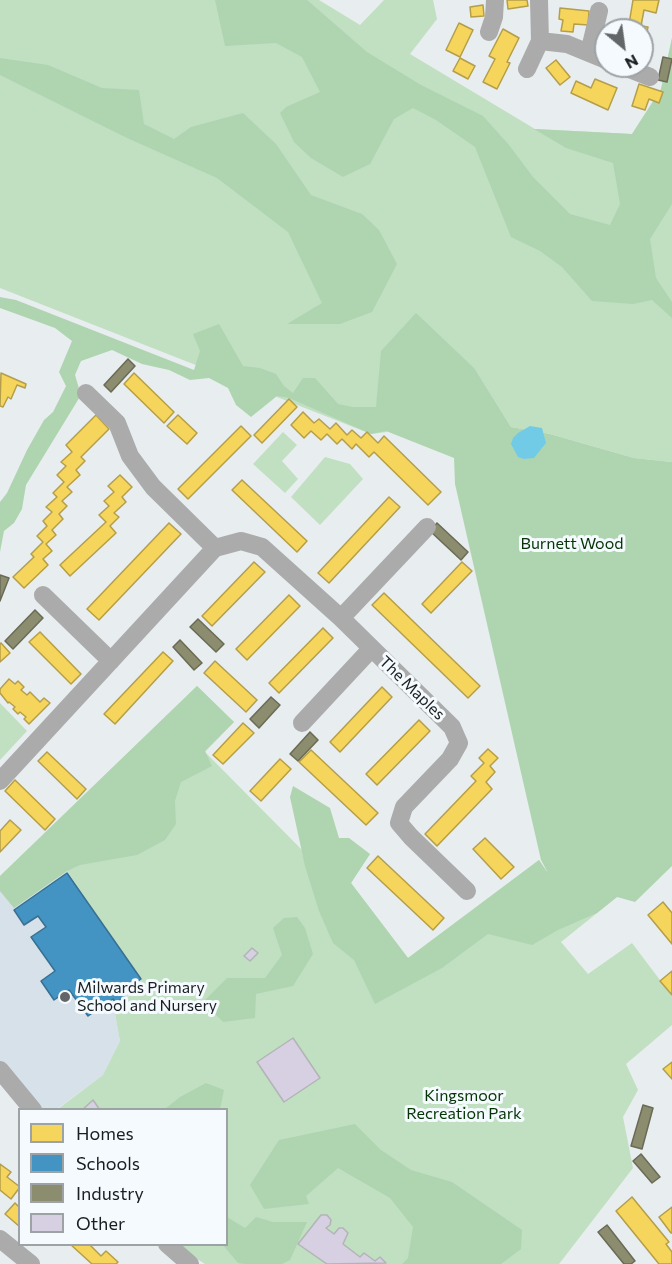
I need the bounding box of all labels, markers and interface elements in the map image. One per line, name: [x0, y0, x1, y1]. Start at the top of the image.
north arrow: [594, 18, 654, 78]
text: N: [622, 51, 642, 74]
park label: Burnett Wood: [521, 534, 623, 554]
street label: The Maples: [375, 652, 449, 724]
place label: Milwards Primary School and Nursery: [77, 978, 217, 1016]
marker: Milwards Primary School and Nursery: [58, 990, 72, 1004]
park label: Kingsmoor Recreation Park: [406, 1086, 522, 1124]
legend: [18, 1108, 228, 1246]
text: Homes: [76, 1122, 134, 1144]
text: Schools: [76, 1152, 140, 1174]
text: Industry: [76, 1182, 144, 1204]
text: Other: [76, 1212, 125, 1234]

